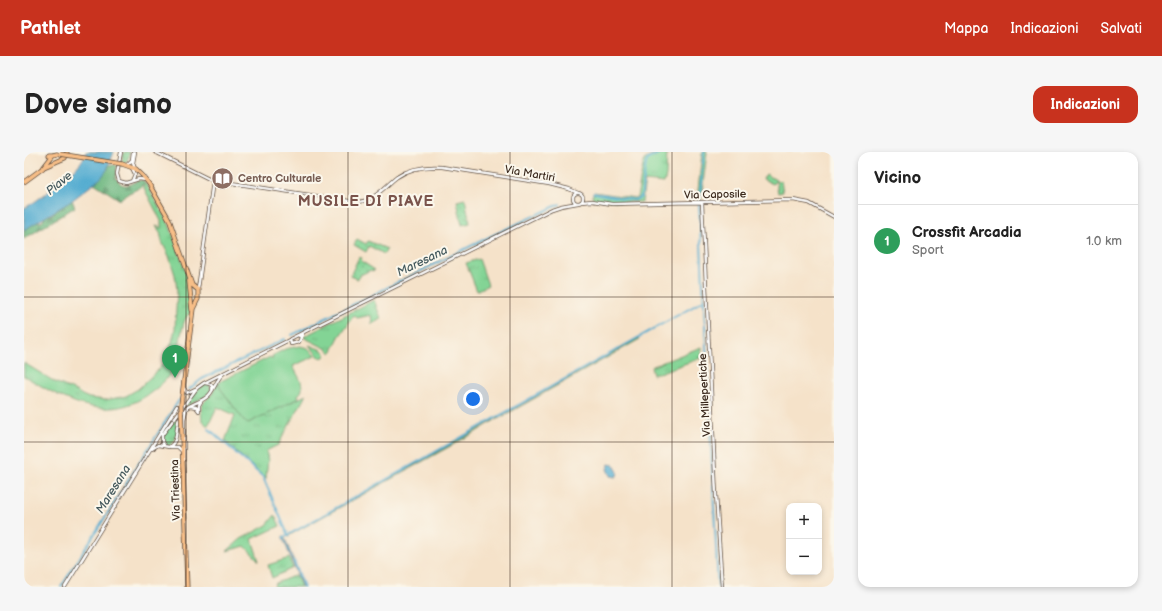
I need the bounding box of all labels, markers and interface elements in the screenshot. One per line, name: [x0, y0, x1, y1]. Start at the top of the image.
text: Pathlet: [20, 17, 81, 40]
text: Mappa: [944, 20, 988, 37]
text: Indicazioni: [1010, 20, 1078, 37]
text: Salvati: [1100, 20, 1142, 37]
button: Indicazioni: [1033, 86, 1138, 123]
text: Dove siamo: [24, 88, 172, 121]
street label: Via Martiri: [504, 163, 556, 184]
library icon: Centro Culturale: [210, 165, 236, 191]
water label: Piave: [43, 168, 76, 199]
text: Vicino: [874, 168, 921, 188]
place label: Centro Culturale: [238, 172, 321, 185]
street label: Via Caposile: [684, 187, 747, 202]
district label: MUSILE DI PIAVE: [298, 192, 434, 211]
text: Crossfit Arcadia: [912, 223, 1022, 242]
text: 1: [884, 233, 890, 249]
text: 1.0 km: [1086, 233, 1122, 249]
text: Sport: [912, 242, 944, 258]
water label: Maresana: [394, 243, 450, 280]
pin: 1: [162, 345, 188, 378]
street label: Via Millepertiche: [696, 353, 713, 437]
your location: [463, 389, 483, 409]
street label: Via Triestina: [168, 459, 183, 521]
water label: Maresana: [93, 462, 134, 516]
map controls: [786, 503, 822, 575]
button: +: [786, 503, 822, 539]
button: −: [786, 539, 822, 575]

